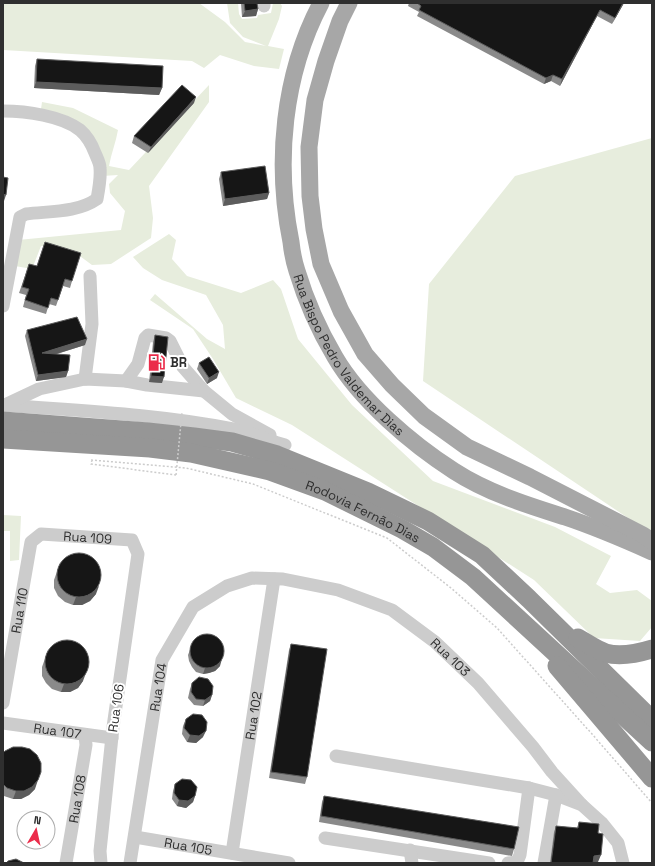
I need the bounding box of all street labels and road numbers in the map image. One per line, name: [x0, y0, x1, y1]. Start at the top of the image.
street label: Rua Bispo Pedro Valdemar Dias: [290, 272, 408, 439]
street label: Rodovia Fernão Dias: [303, 476, 424, 546]
street label: Rua 109: [63, 527, 113, 547]
street label: Rua 110: [7, 586, 31, 635]
street label: Rua 103: [427, 634, 474, 680]
street label: Rua 104: [146, 662, 170, 713]
street label: Rua 106: [104, 683, 128, 733]
street label: Rua 102: [241, 690, 265, 741]
street label: Rua 107: [33, 719, 82, 742]
street label: Rua 108: [64, 773, 89, 824]
street label: Rua 105: [163, 834, 214, 858]

